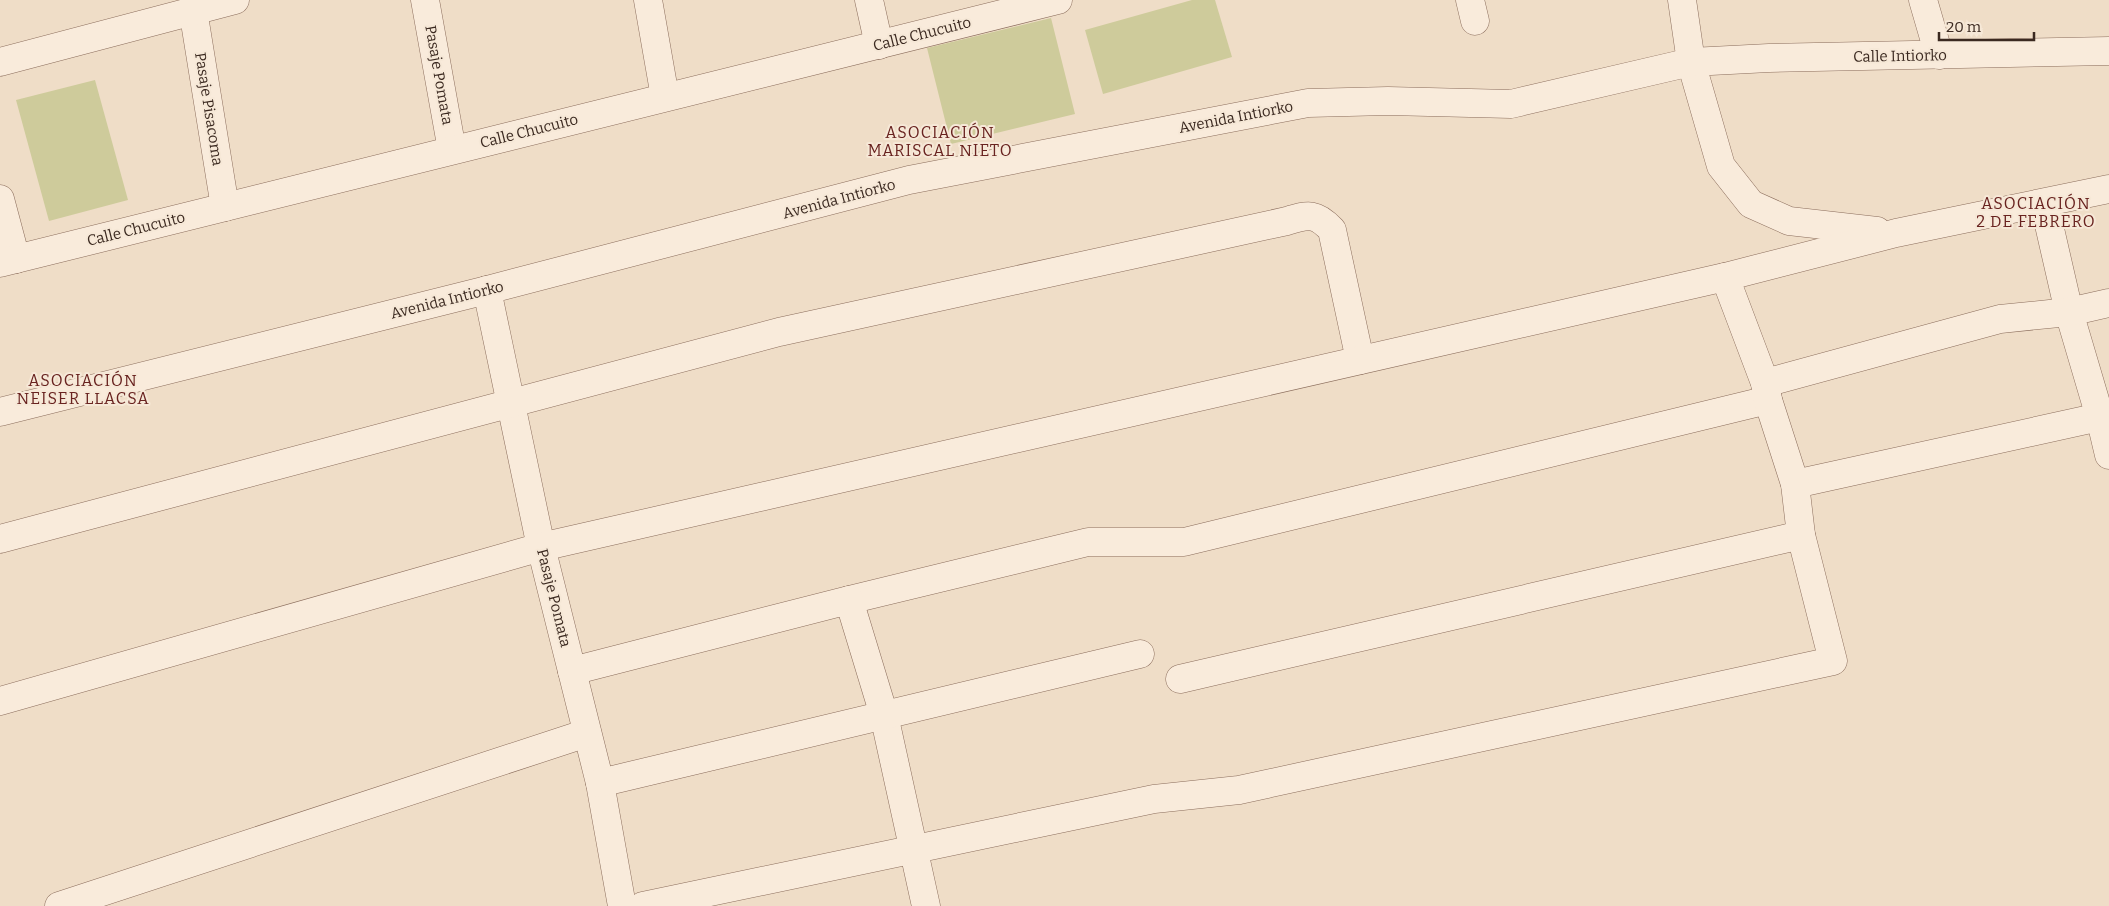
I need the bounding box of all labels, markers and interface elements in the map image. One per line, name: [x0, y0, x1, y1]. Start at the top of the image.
scale bar: [1939, 10, 2034, 42]
street label: Calle Chucuito: [871, 13, 973, 55]
text: 20 m: [1946, 18, 1982, 36]
street label: Pasaje Pomata: [421, 24, 457, 126]
street label: Calle Intiorko: [1853, 46, 1947, 66]
street label: Pasaje Pisacoma: [191, 51, 227, 167]
street label: Avenida Intiorko: [1177, 97, 1295, 137]
street label: Calle Chucuito: [478, 110, 580, 152]
district label: ASOCIACIÓN MARISCAL NIETO: [867, 122, 1013, 160]
street label: Avenida Intiorko: [781, 175, 897, 223]
district label: ASOCIACIÓN 2 DE FEBRERO: [1976, 193, 2096, 231]
street label: Calle Chucuito: [85, 208, 187, 250]
street label: Avenida Intiorko: [389, 277, 505, 323]
district label: ASOCIACIÓN NEISER LLACSA: [16, 370, 150, 408]
street label: Pasaje Pomata: [533, 547, 575, 649]

